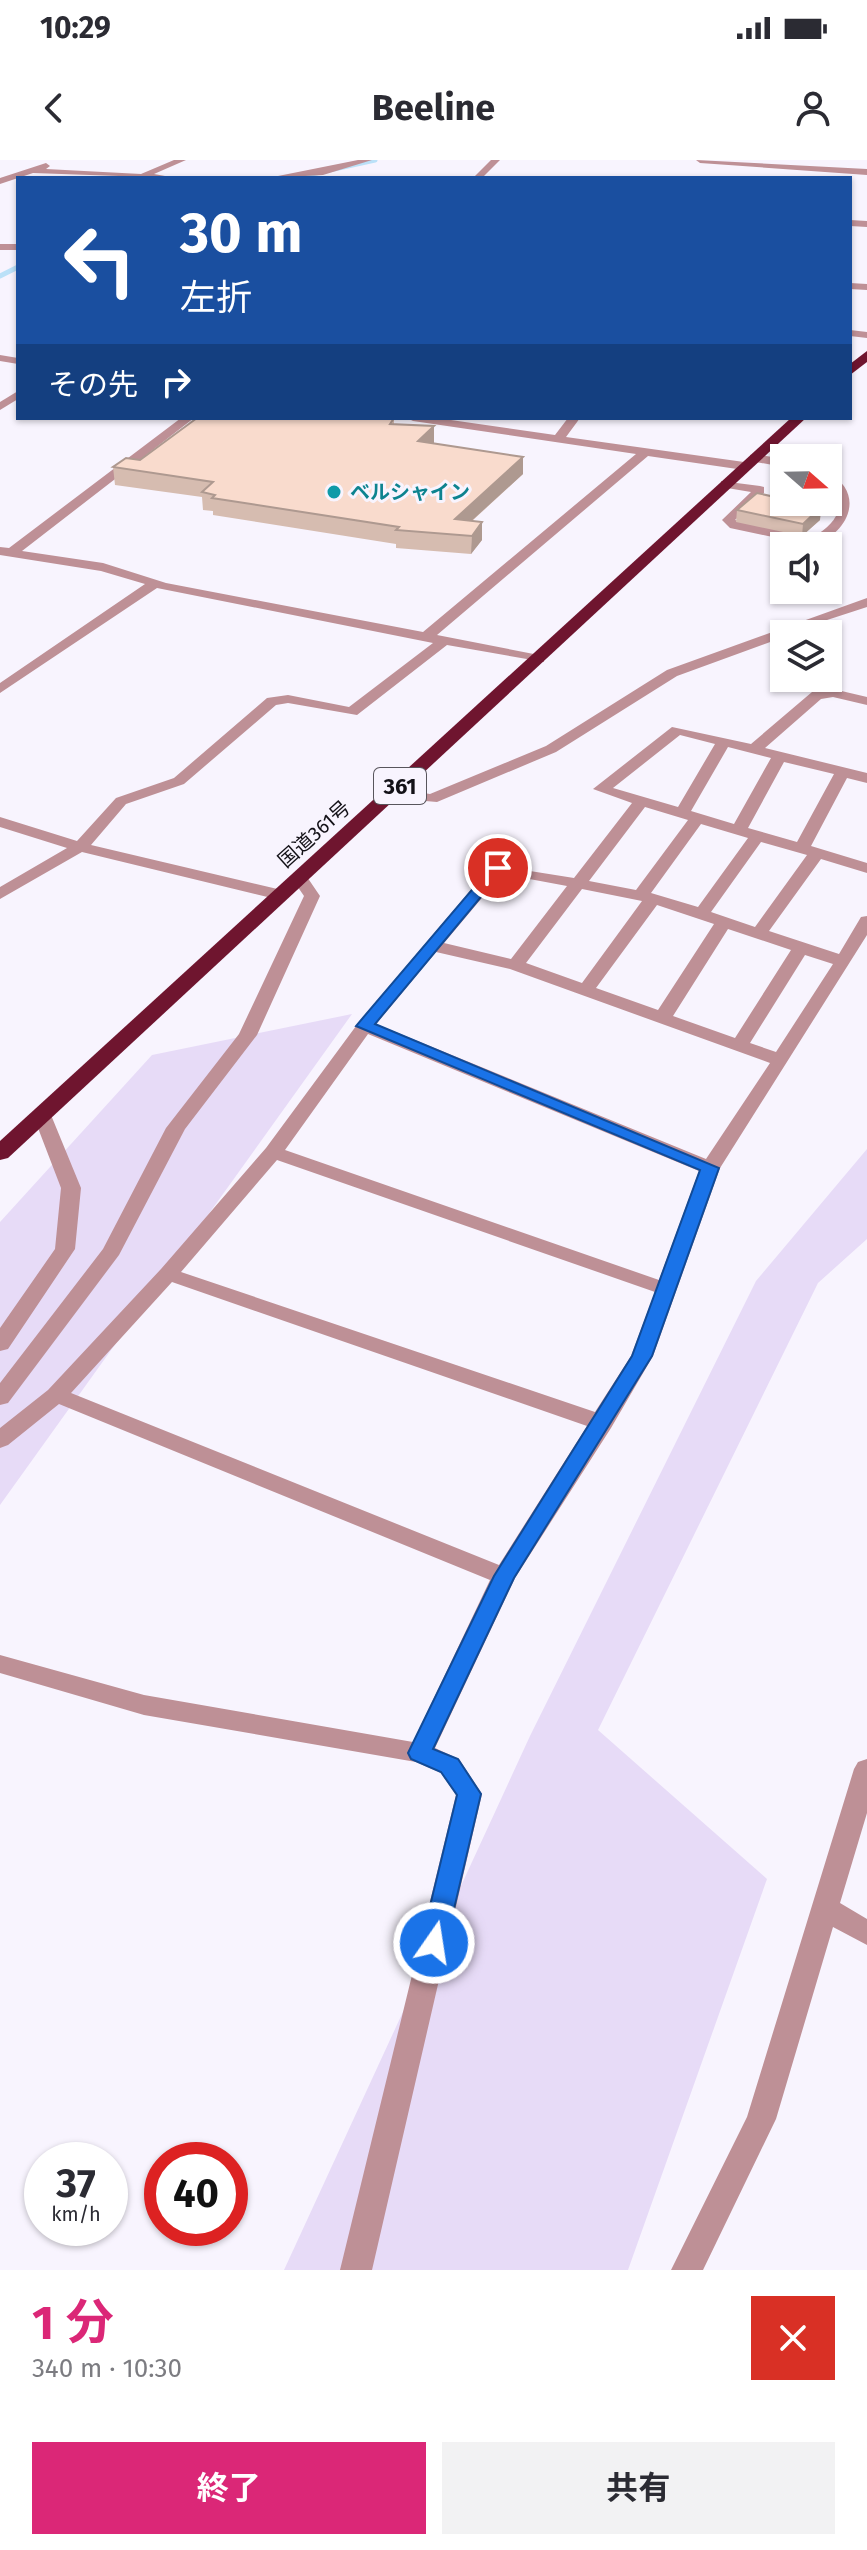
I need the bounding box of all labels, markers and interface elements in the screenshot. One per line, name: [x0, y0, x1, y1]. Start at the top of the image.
text: 10:29: [40, 10, 111, 46]
icon: back: [32, 86, 76, 130]
text: Beeline: [372, 86, 495, 130]
icon: person: [791, 86, 835, 130]
text: 30 m: [180, 200, 302, 267]
icon: left: [48, 208, 152, 312]
text: 左折: [180, 276, 252, 320]
icon: right: [154, 360, 198, 404]
text: その先: [48, 367, 138, 403]
north arrow: [770, 444, 842, 516]
map controls: [770, 444, 842, 692]
place label: ベルシャイン: [350, 480, 470, 504]
marker: ベルシャイン: [325, 483, 343, 501]
button: sound: [770, 532, 842, 604]
button: layers: [770, 620, 842, 692]
road number: 361: [374, 768, 426, 804]
street label: 国道361号: [273, 796, 355, 872]
pin: [464, 834, 532, 902]
icon: arrive: [476, 846, 520, 890]
position arrow: [392, 1901, 476, 1985]
speed limit sign: 40: [144, 2142, 248, 2246]
text: 37: [56, 2160, 96, 2208]
text: km/h: [51, 2202, 101, 2226]
text: 1 分: [32, 2294, 114, 2352]
button: close: [751, 2296, 835, 2380]
text: 340 m · 10:30: [32, 2353, 182, 2384]
button: 終了: [32, 2442, 426, 2534]
button: 共有: [442, 2442, 835, 2534]

